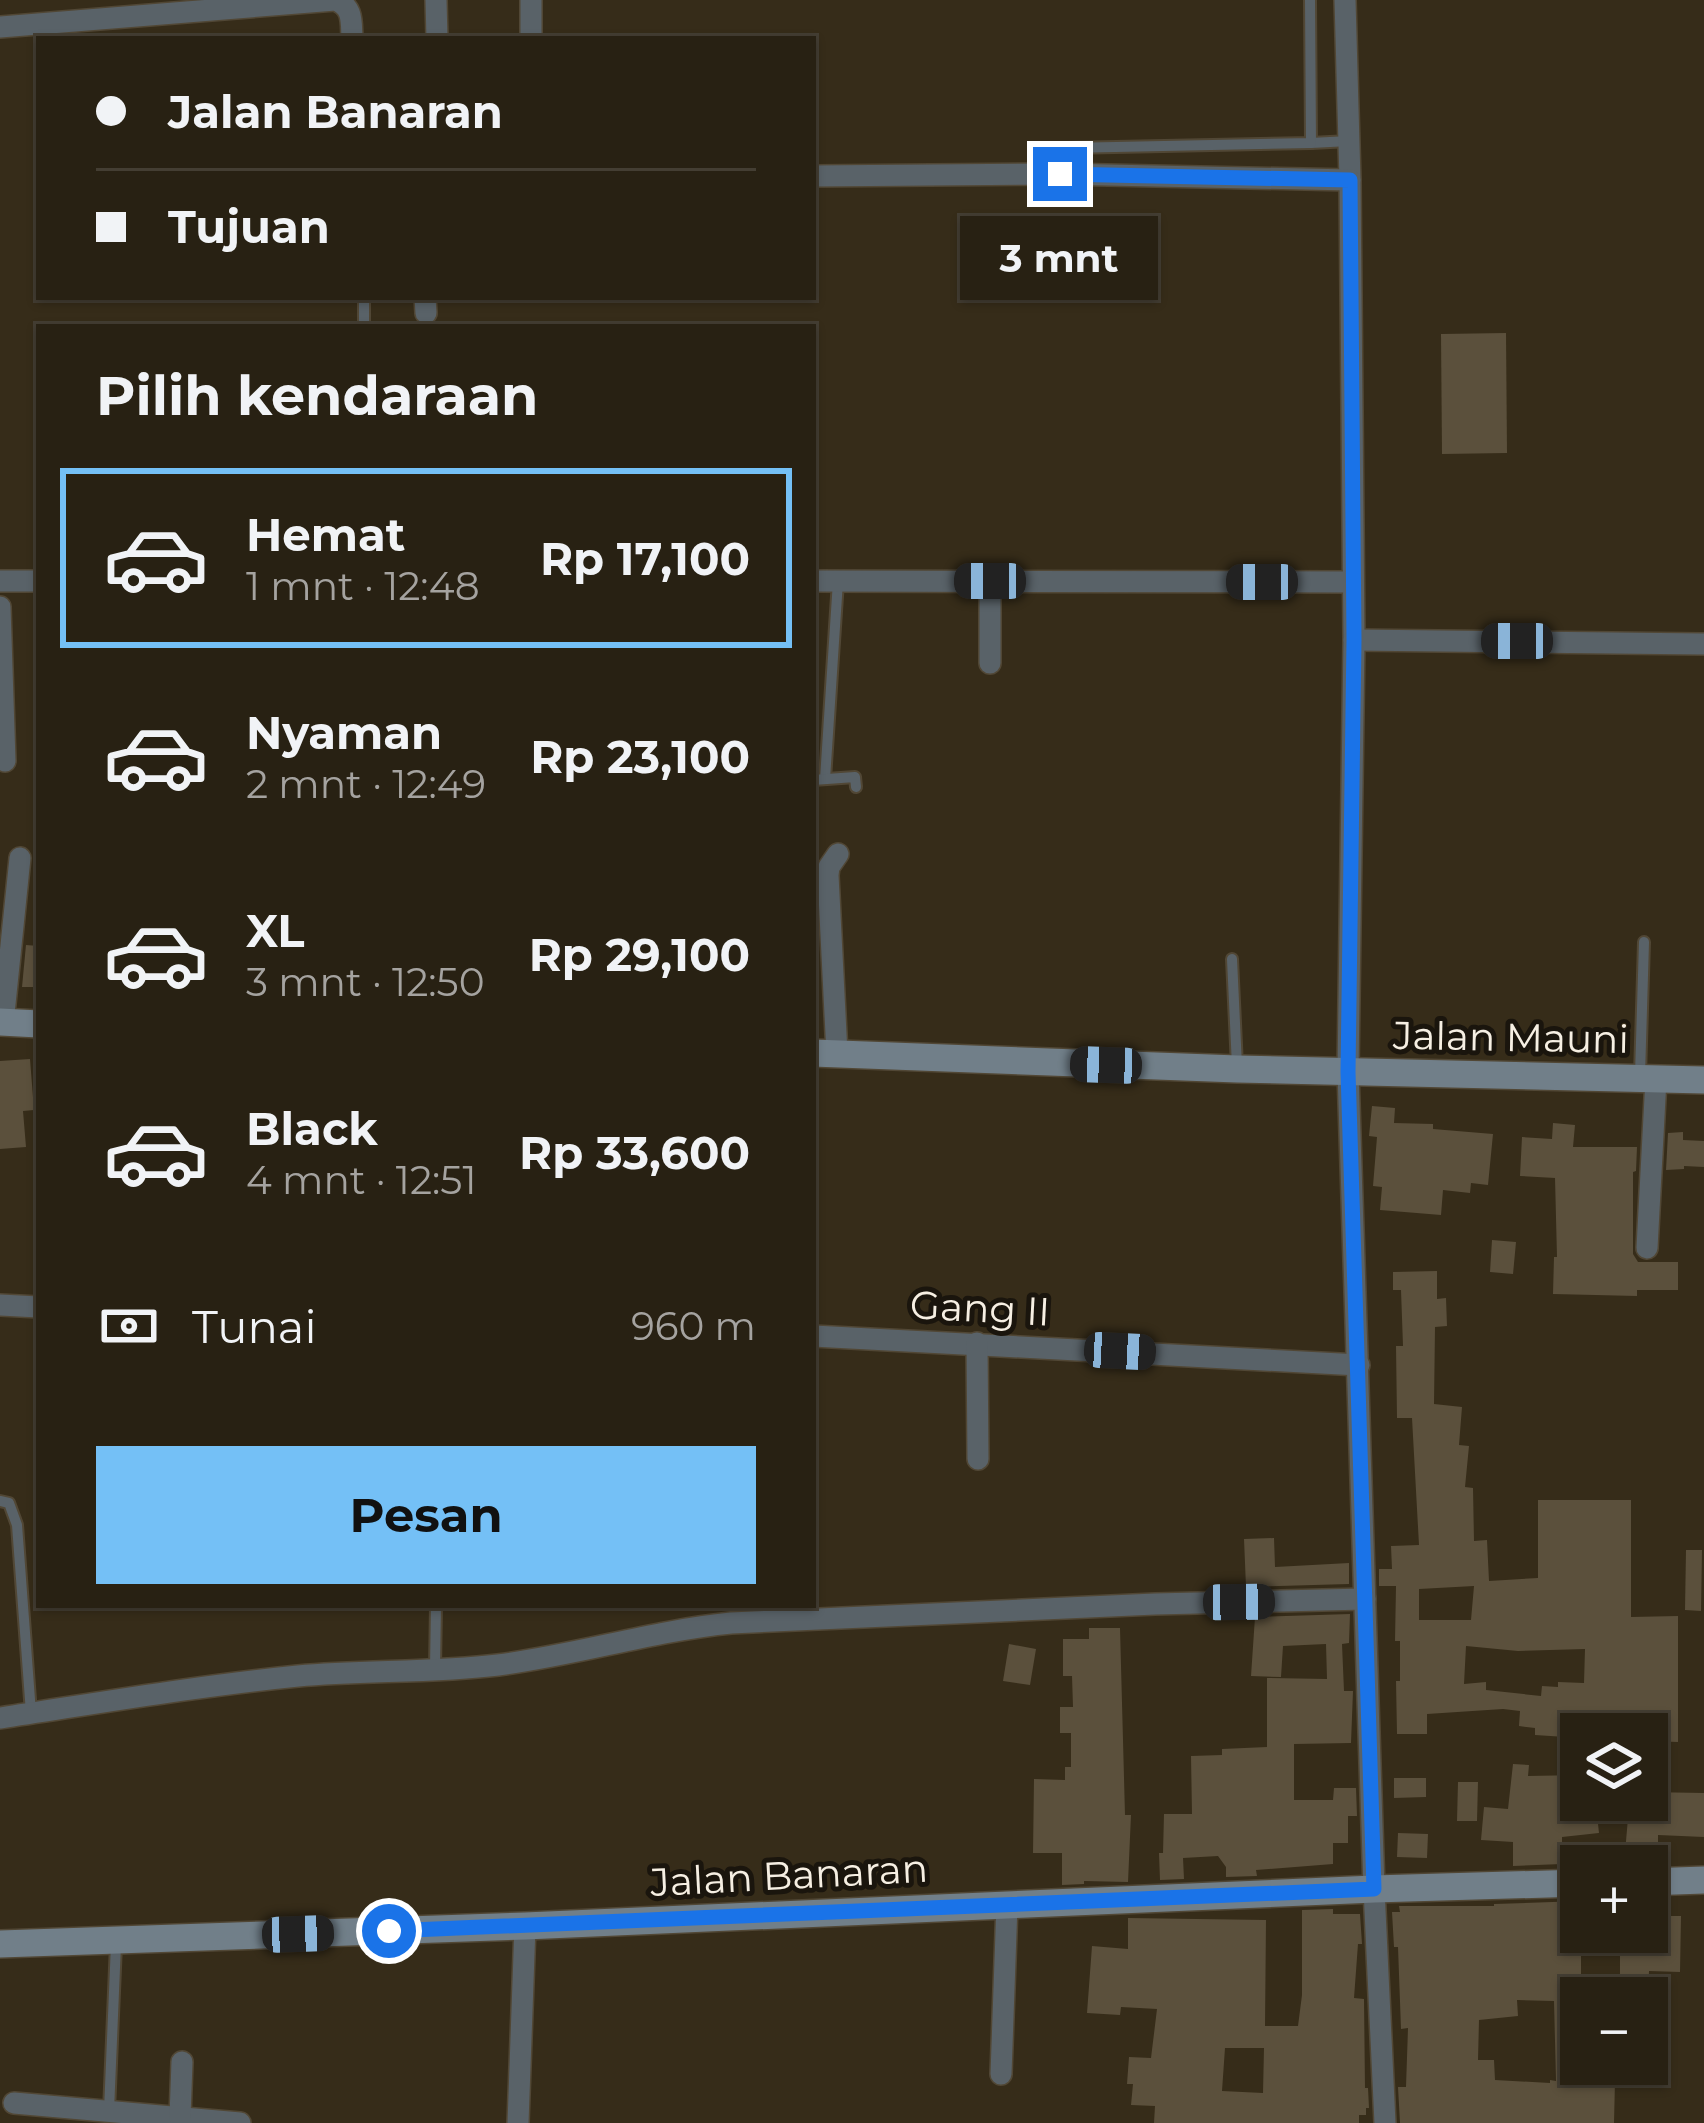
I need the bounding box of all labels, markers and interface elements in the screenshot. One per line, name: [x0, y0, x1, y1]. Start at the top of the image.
text: Jalan Banaran: [168, 84, 503, 139]
route end: [1033, 147, 1087, 201]
text: Tujuan: [168, 199, 330, 254]
callout: 3 mnt: [961, 216, 1159, 300]
text: 3 mnt: [1000, 234, 1118, 282]
text: Pilih kendaraan: [96, 363, 538, 429]
icon: car: [102, 504, 210, 612]
text: Hemat: [246, 507, 405, 562]
text: Rp 17,100: [540, 531, 750, 586]
text: 1 mnt · 12:48: [246, 562, 480, 610]
car: [954, 563, 1026, 599]
car: [1226, 564, 1298, 600]
car: [1481, 623, 1553, 659]
icon: car: [102, 702, 210, 810]
text: Nyaman: [246, 705, 442, 760]
text: Rp 23,100: [530, 729, 750, 784]
text: 2 mnt · 12:49: [246, 760, 486, 808]
icon: car: [102, 900, 210, 1008]
text: XL: [246, 903, 304, 958]
text: Rp 29,100: [529, 927, 750, 982]
text: 3 mnt · 12:50: [246, 958, 484, 1006]
street label: Jalan Mauni: [1392, 1011, 1629, 1063]
car: [1069, 1046, 1143, 1084]
icon: car: [102, 1098, 210, 1206]
text: Black: [246, 1101, 378, 1156]
text: Rp 33,600: [519, 1125, 750, 1180]
text: 4 mnt · 12:51: [246, 1156, 477, 1204]
street label: Gang II: [909, 1280, 1051, 1336]
icon: cash: [96, 1293, 162, 1359]
text: Tunai: [192, 1299, 317, 1354]
text: 960 m: [631, 1302, 756, 1350]
car: [1083, 1331, 1157, 1371]
button: Pesan: [96, 1446, 756, 1584]
car: [1203, 1583, 1275, 1621]
map controls: [1560, 1713, 1668, 2085]
button: layers: [1560, 1713, 1668, 1821]
street label: Jalan Banaran: [648, 1844, 929, 1906]
button: +: [1560, 1845, 1668, 1953]
route start: [362, 1904, 416, 1958]
car: [261, 1915, 335, 1953]
button: −: [1560, 1977, 1668, 2085]

